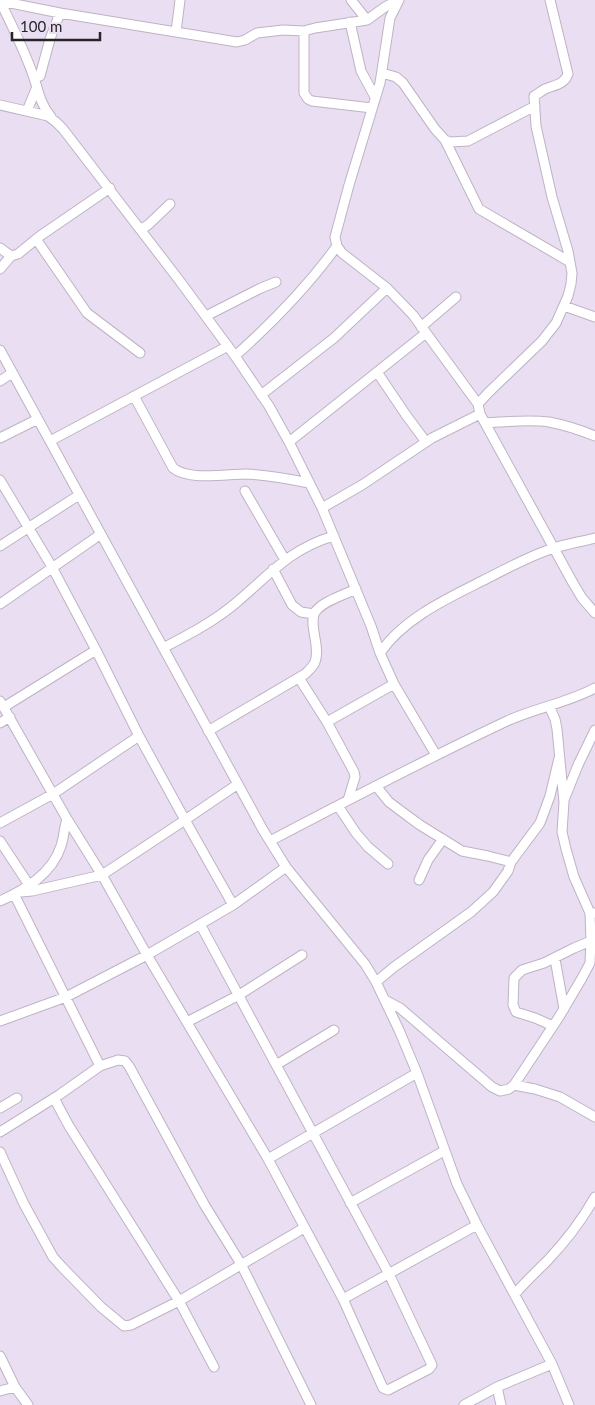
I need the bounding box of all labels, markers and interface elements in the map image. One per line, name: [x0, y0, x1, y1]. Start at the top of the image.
scale bar: [12, 10, 100, 42]
text: 100 m: [20, 17, 62, 35]

